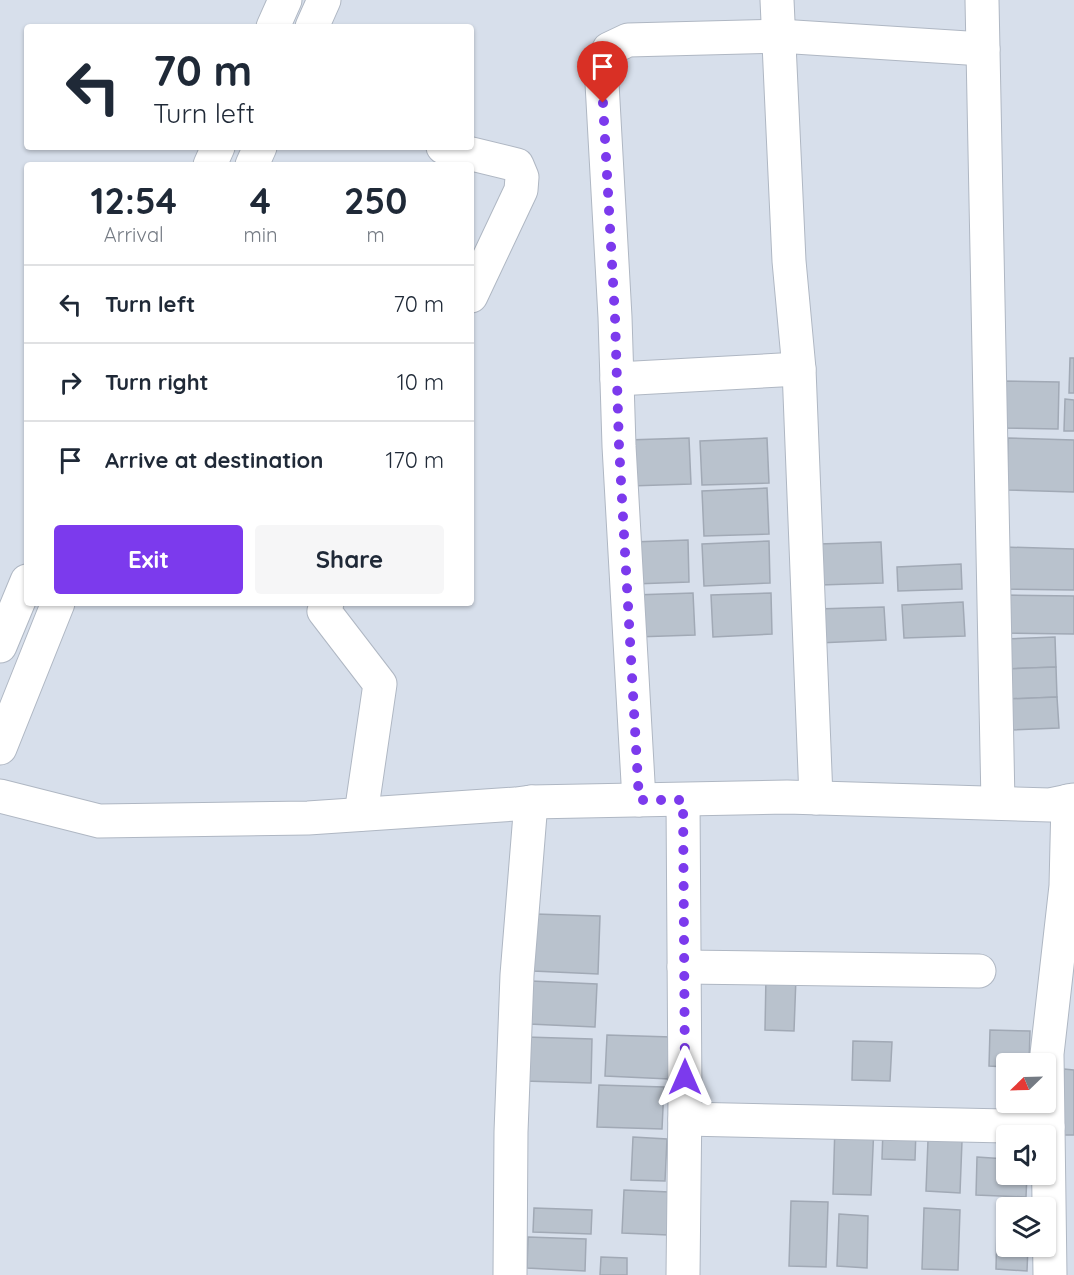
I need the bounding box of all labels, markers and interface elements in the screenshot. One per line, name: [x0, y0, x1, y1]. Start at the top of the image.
pin: [577, 41, 628, 103]
text: 70 m: [153, 44, 252, 97]
icon: left: [54, 48, 132, 126]
icon: arrive: [586, 50, 619, 83]
text: Turn left: [153, 96, 255, 130]
text: 12:54: [91, 178, 177, 223]
text: 4: [250, 178, 271, 223]
text: 250: [344, 178, 407, 223]
text: Arrival: [104, 222, 164, 247]
text: min: [243, 222, 277, 247]
text: m: [367, 222, 385, 247]
icon: left: [54, 288, 87, 321]
text: Turn left: [105, 290, 195, 318]
text: 70 m: [394, 290, 444, 318]
icon: right: [54, 366, 87, 399]
text: Turn right: [105, 368, 209, 396]
text: 10 m: [397, 368, 444, 396]
icon: arrive: [54, 444, 87, 477]
text: Arrive at destination: [105, 446, 323, 474]
text: 170 m: [385, 446, 444, 474]
button: Exit: [54, 525, 243, 594]
button: Share: [255, 525, 444, 594]
position arrow: [653, 1045, 717, 1109]
north arrow: [996, 1053, 1056, 1113]
map controls: [996, 1053, 1056, 1257]
button: sound: [996, 1125, 1056, 1185]
button: layers: [996, 1197, 1056, 1257]

